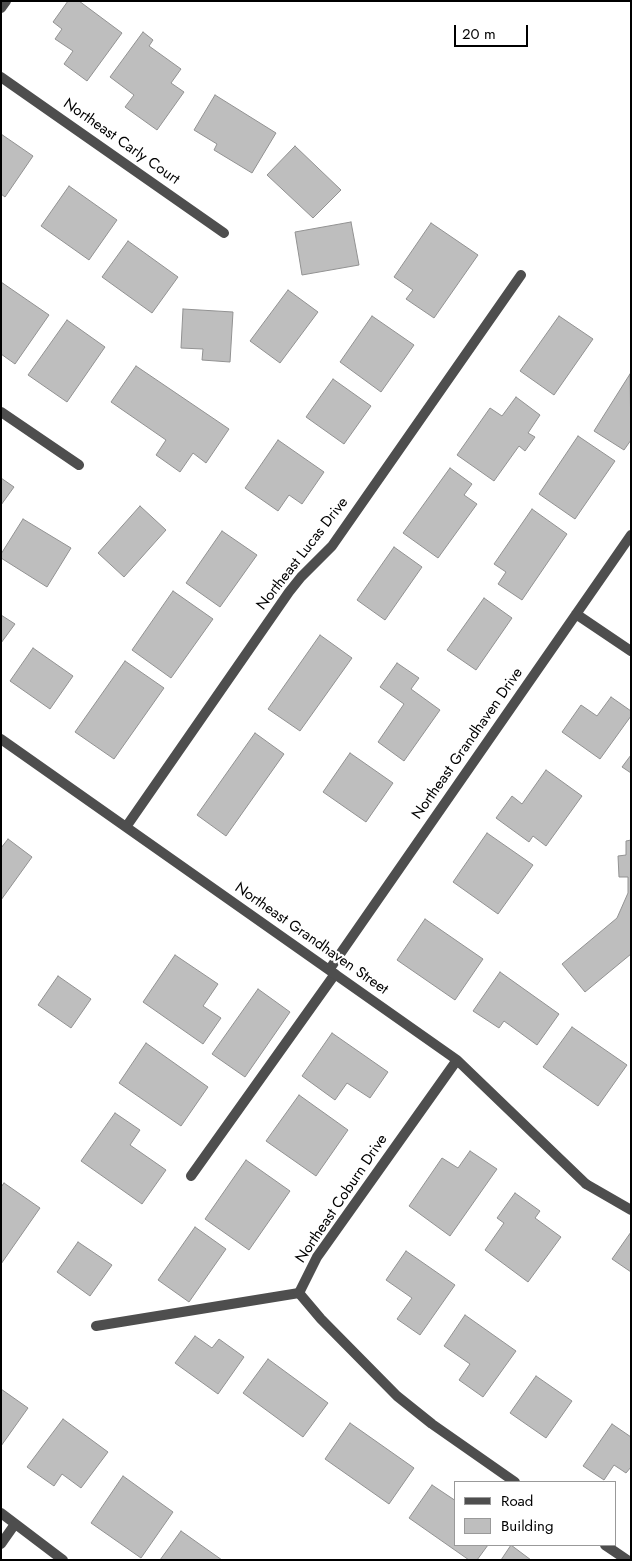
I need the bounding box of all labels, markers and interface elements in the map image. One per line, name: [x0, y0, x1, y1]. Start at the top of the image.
scale bar: [457, 15, 531, 47]
text: 20 m: [462, 23, 496, 45]
street label: Northeast Carly Court: [59, 95, 183, 189]
street label: Northeast Lucas Drive: [253, 494, 353, 614]
street label: Northeast Grandhaven Drive: [409, 665, 527, 823]
street label: Northeast Grandhaven Street: [231, 879, 391, 999]
street label: Northeast Coburn Drive: [292, 1131, 392, 1267]
legend: [454, 1481, 617, 1546]
text: Road: [501, 1490, 533, 1512]
text: Building: [501, 1515, 553, 1537]

